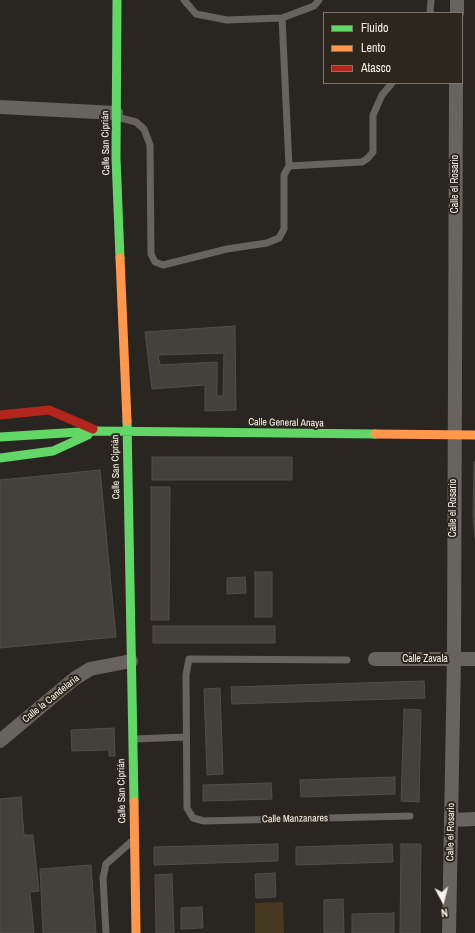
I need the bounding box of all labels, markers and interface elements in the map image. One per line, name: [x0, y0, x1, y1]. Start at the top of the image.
legend: [323, 12, 463, 84]
text: Fluido: [361, 20, 388, 36]
text: Lento: [361, 40, 386, 56]
text: Atasco: [361, 60, 391, 76]
street label: Calle San Ciprián: [99, 111, 113, 175]
street label: Calle el Rosario: [449, 155, 461, 213]
street label: Calle General Anaya: [248, 416, 324, 430]
street label: Calle San Ciprián: [109, 435, 123, 499]
street label: Calle el Rosario: [447, 479, 459, 537]
street label: Calle Zavala: [402, 653, 448, 665]
street label: Calle la Candelaria: [20, 672, 82, 726]
street label: Calle San Ciprián: [115, 759, 129, 823]
street label: Calle el Rosario: [444, 803, 458, 861]
street label: Calle Manzanares: [262, 812, 328, 826]
north arrow: [423, 881, 463, 921]
text: N: [440, 906, 449, 920]

